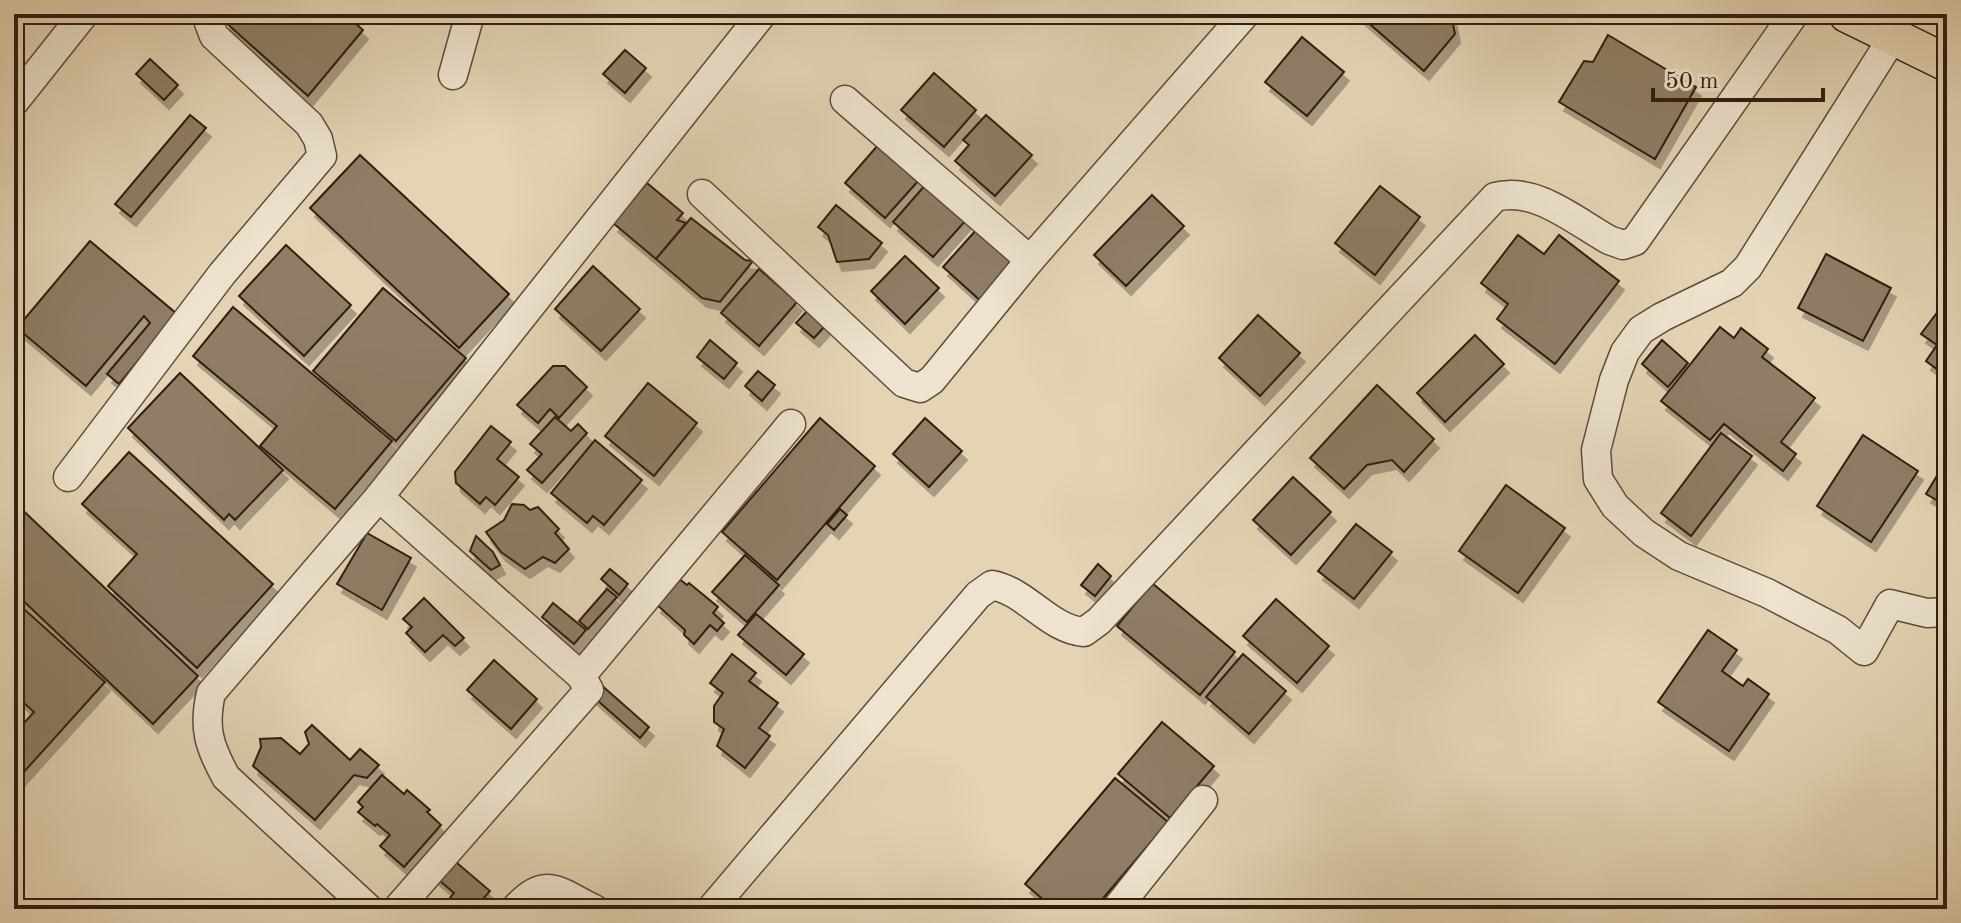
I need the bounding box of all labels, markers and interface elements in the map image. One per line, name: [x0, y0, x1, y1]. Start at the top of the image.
scale bar: [1653, 52, 1823, 102]
text: 50 m: [1665, 70, 1719, 94]

